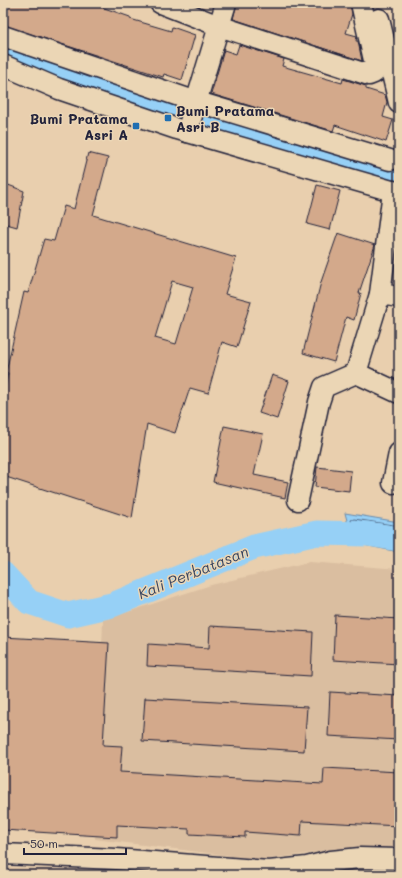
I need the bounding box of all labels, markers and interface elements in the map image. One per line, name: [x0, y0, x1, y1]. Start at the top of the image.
place label: Bumi Pratama Asri B: [176, 101, 275, 136]
place label: Bumi Pratama Asri A: [30, 109, 128, 144]
marker: Bumi Pratama Asri B: [163, 113, 173, 123]
marker: Bumi Pratama Asri A: [131, 121, 141, 131]
water label: Kali Perbatasan: [135, 541, 251, 603]
scale bar: [24, 830, 126, 856]
text: 50 m: [30, 835, 58, 851]

